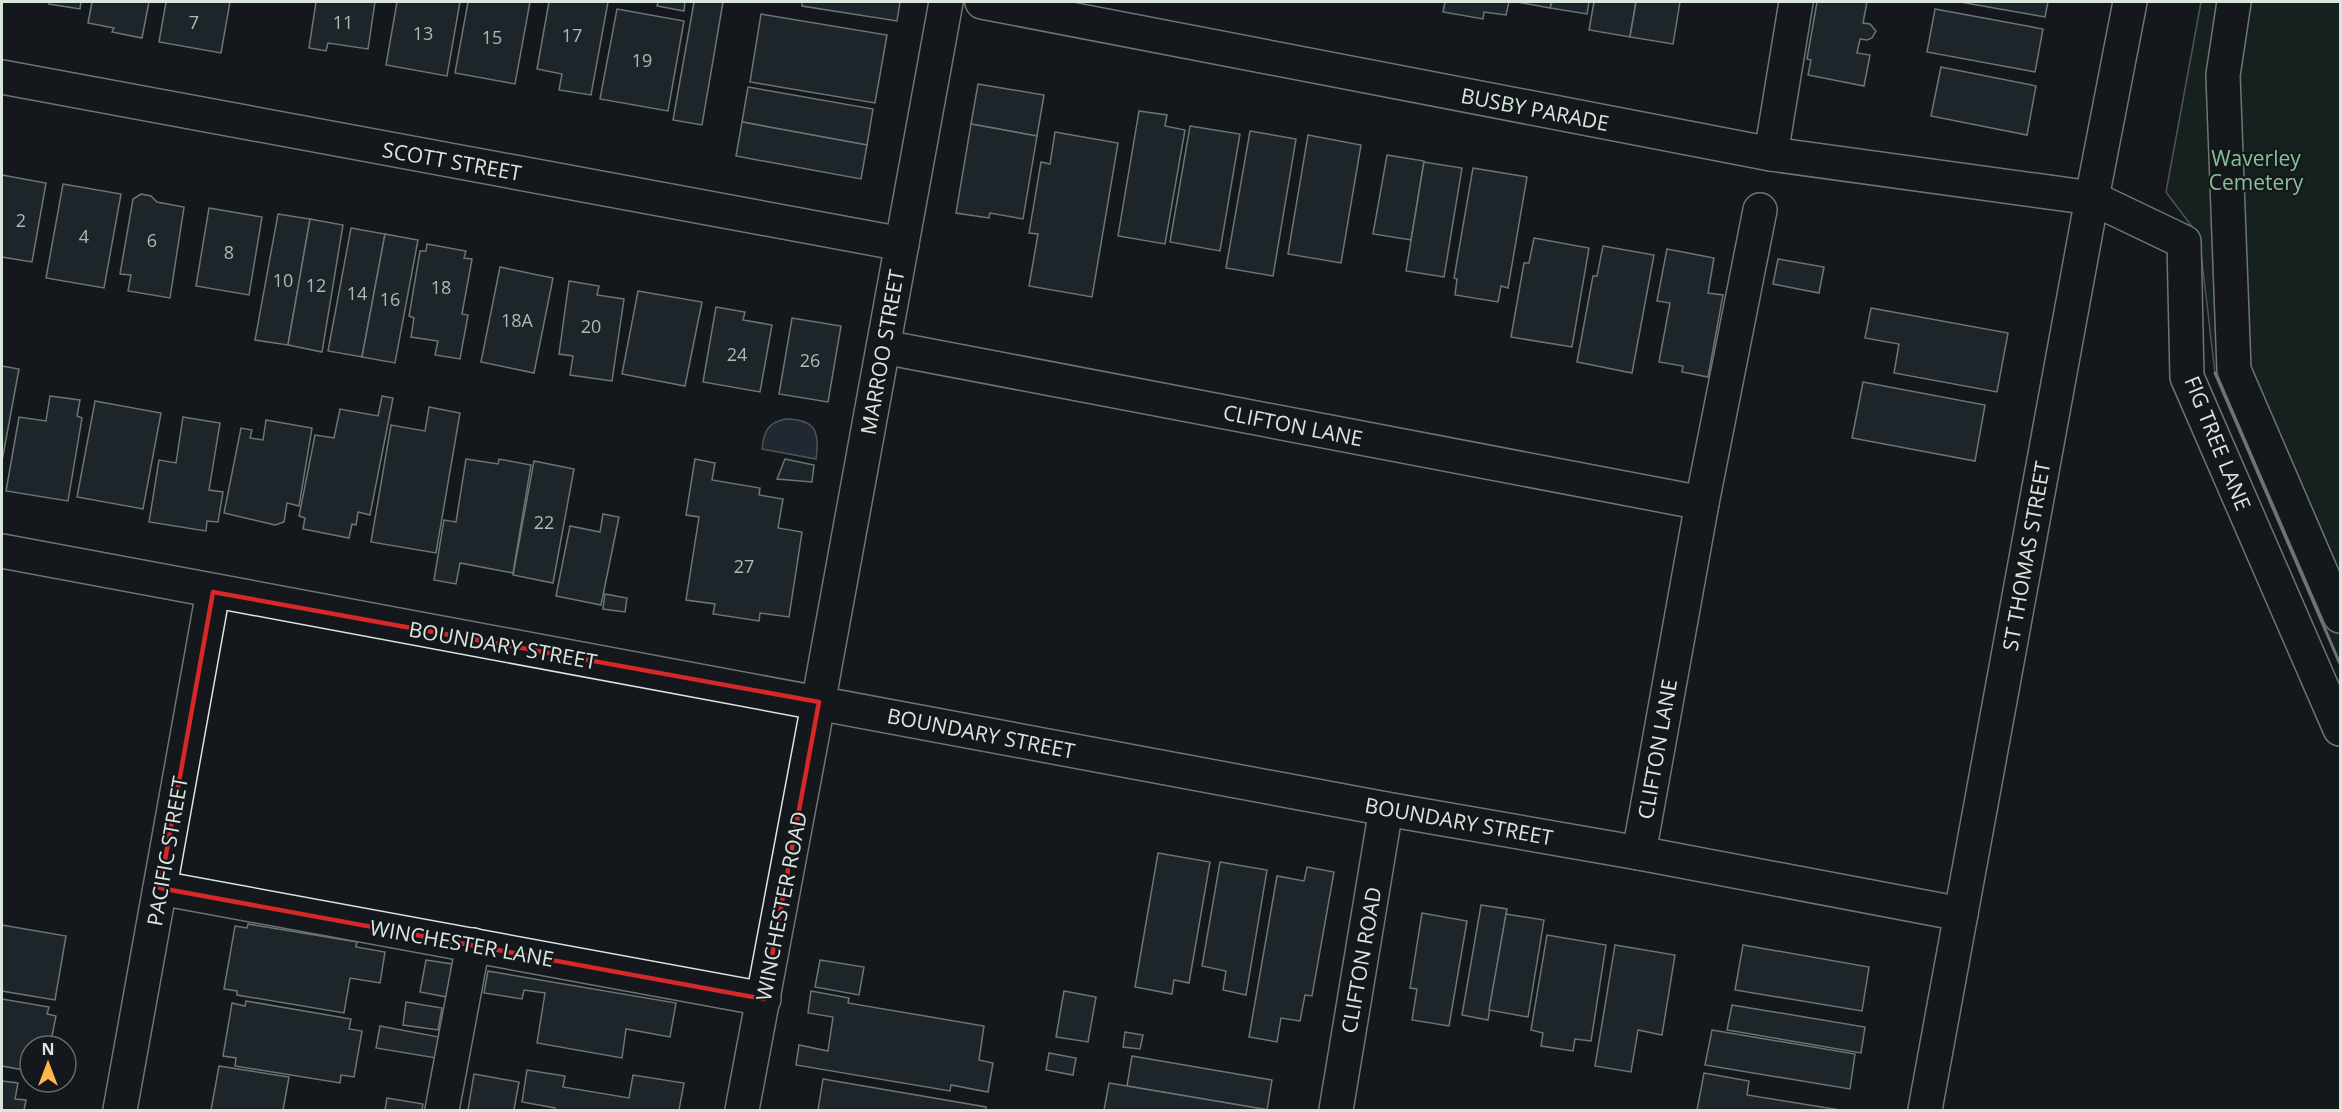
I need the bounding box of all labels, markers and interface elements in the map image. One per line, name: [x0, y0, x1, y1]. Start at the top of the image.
house number: 7: [189, 10, 199, 34]
house number: 11: [333, 10, 353, 34]
house number: 13: [413, 21, 433, 45]
house number: 17: [562, 23, 582, 47]
house number: 15: [482, 25, 502, 49]
house number: 19: [632, 48, 652, 72]
street label: BUSBY PARADE: [1459, 81, 1611, 137]
street label: SCOTT STREET: [380, 135, 524, 187]
park label: Waverley Cemetery: [2209, 144, 2304, 196]
house number: 2: [16, 208, 26, 232]
house number: 4: [79, 224, 89, 248]
house number: 6: [147, 228, 157, 252]
house number: 8: [224, 240, 234, 264]
street label: MARROO STREET: [854, 267, 910, 437]
house number: 10: [273, 268, 293, 292]
house number: 12: [306, 273, 326, 297]
house number: 18: [431, 275, 451, 299]
house number: 14: [347, 281, 367, 305]
house number: 16: [380, 287, 400, 311]
house number: 18A: [501, 308, 534, 332]
house number: 20: [581, 314, 601, 338]
house number: 24: [727, 342, 747, 366]
house number: 26: [800, 348, 820, 372]
street label: FIG TREE LANE: [2178, 372, 2258, 514]
street label: CLIFTON LANE: [1221, 398, 1365, 452]
street label: ST THOMAS STREET: [1996, 459, 2057, 653]
house number: 22: [534, 510, 554, 534]
house number: 27: [734, 554, 754, 578]
street label: BOUNDARY STREET: [407, 615, 600, 675]
street label: CLIFTON LANE: [1631, 677, 1683, 821]
street label: BOUNDARY STREET: [885, 701, 1078, 765]
street label: PACIFIC STREET: [140, 774, 194, 928]
street label: BOUNDARY STREET: [1363, 791, 1556, 851]
street label: WINCHESTER ROAD: [749, 809, 813, 1003]
street label: CLIFTON ROAD: [1334, 885, 1388, 1035]
street label: WINCHESTER LANE: [368, 913, 556, 973]
north arrow: [18, 1034, 78, 1094]
text: N: [41, 1038, 55, 1060]

